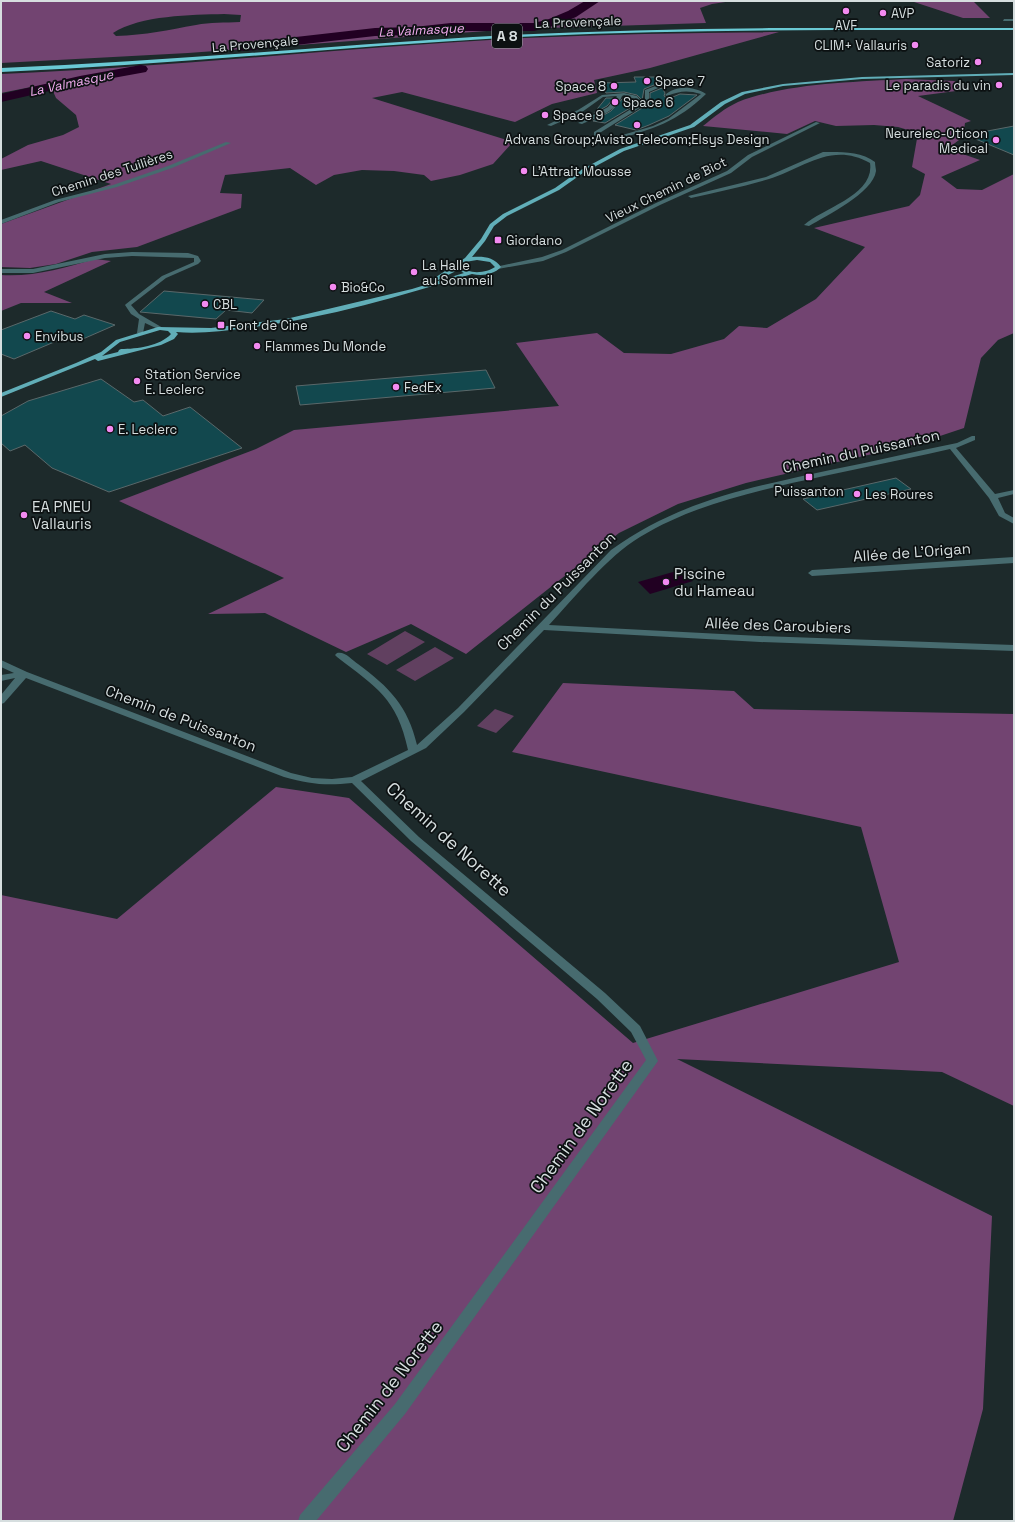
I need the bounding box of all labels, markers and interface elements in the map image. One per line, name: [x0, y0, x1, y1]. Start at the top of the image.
place label: AVP: [891, 5, 915, 22]
marker: AVF: [841, 6, 851, 16]
marker: AVP: [878, 8, 888, 18]
street label: La Provençale: [534, 12, 622, 32]
place label: AVF: [835, 17, 857, 34]
water label: La Valmasque: [378, 19, 465, 41]
road number: A 8: [492, 24, 522, 48]
street label: La Provençale: [211, 32, 299, 56]
place label: CLIM+ Vallauris: [814, 37, 907, 54]
marker: CLIM+ Vallauris: [910, 40, 920, 50]
place label: Satoriz: [926, 54, 970, 71]
marker: Satoriz: [973, 57, 983, 67]
water label: La Valmasque: [27, 66, 116, 100]
place label: Space 7: [655, 73, 705, 90]
marker: Space 7: [642, 76, 652, 86]
place label: Le paradis du vin: [886, 77, 991, 94]
place label: Space 8: [555, 78, 606, 95]
marker: Le paradis du vin: [994, 80, 1004, 90]
marker: Space 8: [609, 81, 619, 91]
place label: Space 6: [623, 94, 673, 111]
marker: Space 6: [610, 97, 620, 107]
place label: Space 9: [553, 107, 603, 124]
marker: Space 9: [540, 110, 550, 120]
marker: Advans Group;Avisto Telecom;Elsys Design: [632, 120, 642, 130]
place label: Neurelec-Oticon Medical: [885, 125, 988, 157]
place label: Advans Group;Avisto Telecom;Elsys Design: [505, 131, 769, 148]
marker: Neurelec-Oticon Medical: [991, 135, 1001, 145]
street label: Chemin des Tuilières: [49, 145, 175, 201]
street label: Vieux Chemin de Biot: [603, 153, 729, 227]
place label: L'Attrait Mousse: [532, 163, 632, 180]
marker: L'Attrait Mousse: [519, 166, 529, 176]
place label: Giordano: [506, 232, 562, 249]
marker: Giordano: [493, 235, 503, 245]
place label: La Halle au Sommeil: [422, 257, 493, 289]
marker: La Halle au Sommeil: [409, 267, 419, 277]
place label: Bio&Co: [341, 279, 385, 296]
marker: Bio&Co: [328, 282, 338, 292]
place label: CBL: [213, 296, 237, 313]
marker: CBL: [200, 299, 210, 309]
place label: Font de Cine: [229, 317, 308, 334]
marker: Font de Cine: [216, 320, 226, 330]
place label: Envibus: [35, 328, 84, 345]
marker: Envibus: [22, 331, 32, 341]
place label: Flammes Du Monde: [265, 338, 386, 355]
marker: Flammes Du Monde: [252, 341, 262, 351]
place label: Station Service E. Leclerc: [145, 366, 241, 398]
marker: Station Service E. Leclerc: [132, 376, 142, 386]
place label: FedEx: [404, 379, 442, 396]
marker: FedEx: [391, 382, 401, 392]
place label: E. Leclerc: [118, 421, 178, 438]
marker: E. Leclerc: [105, 424, 115, 434]
street label: Chemin du Puissanton: [781, 425, 941, 477]
marker: Puissanton: [804, 472, 814, 482]
place label: Puissanton: [774, 483, 844, 500]
place label: Les Roures: [865, 486, 933, 503]
marker: Les Roures: [852, 489, 862, 499]
place label: EA PNEU Vallauris: [32, 497, 92, 533]
marker: EA PNEU Vallauris: [19, 510, 29, 520]
street label: Chemin du Puissanton: [493, 528, 619, 654]
street label: Allée de L'Origan: [853, 538, 971, 566]
place label: Piscine du Hameau: [674, 564, 755, 600]
marker: Piscine du Hameau: [661, 577, 671, 587]
street label: Allée des Caroubiers: [704, 613, 852, 637]
street label: Chemin de Puissanton: [103, 680, 259, 756]
street label: Chemin de Norette: [382, 777, 516, 901]
street label: Chemin de Norette: [524, 1054, 638, 1198]
street label: Chemin de Norette: [330, 1316, 448, 1456]

